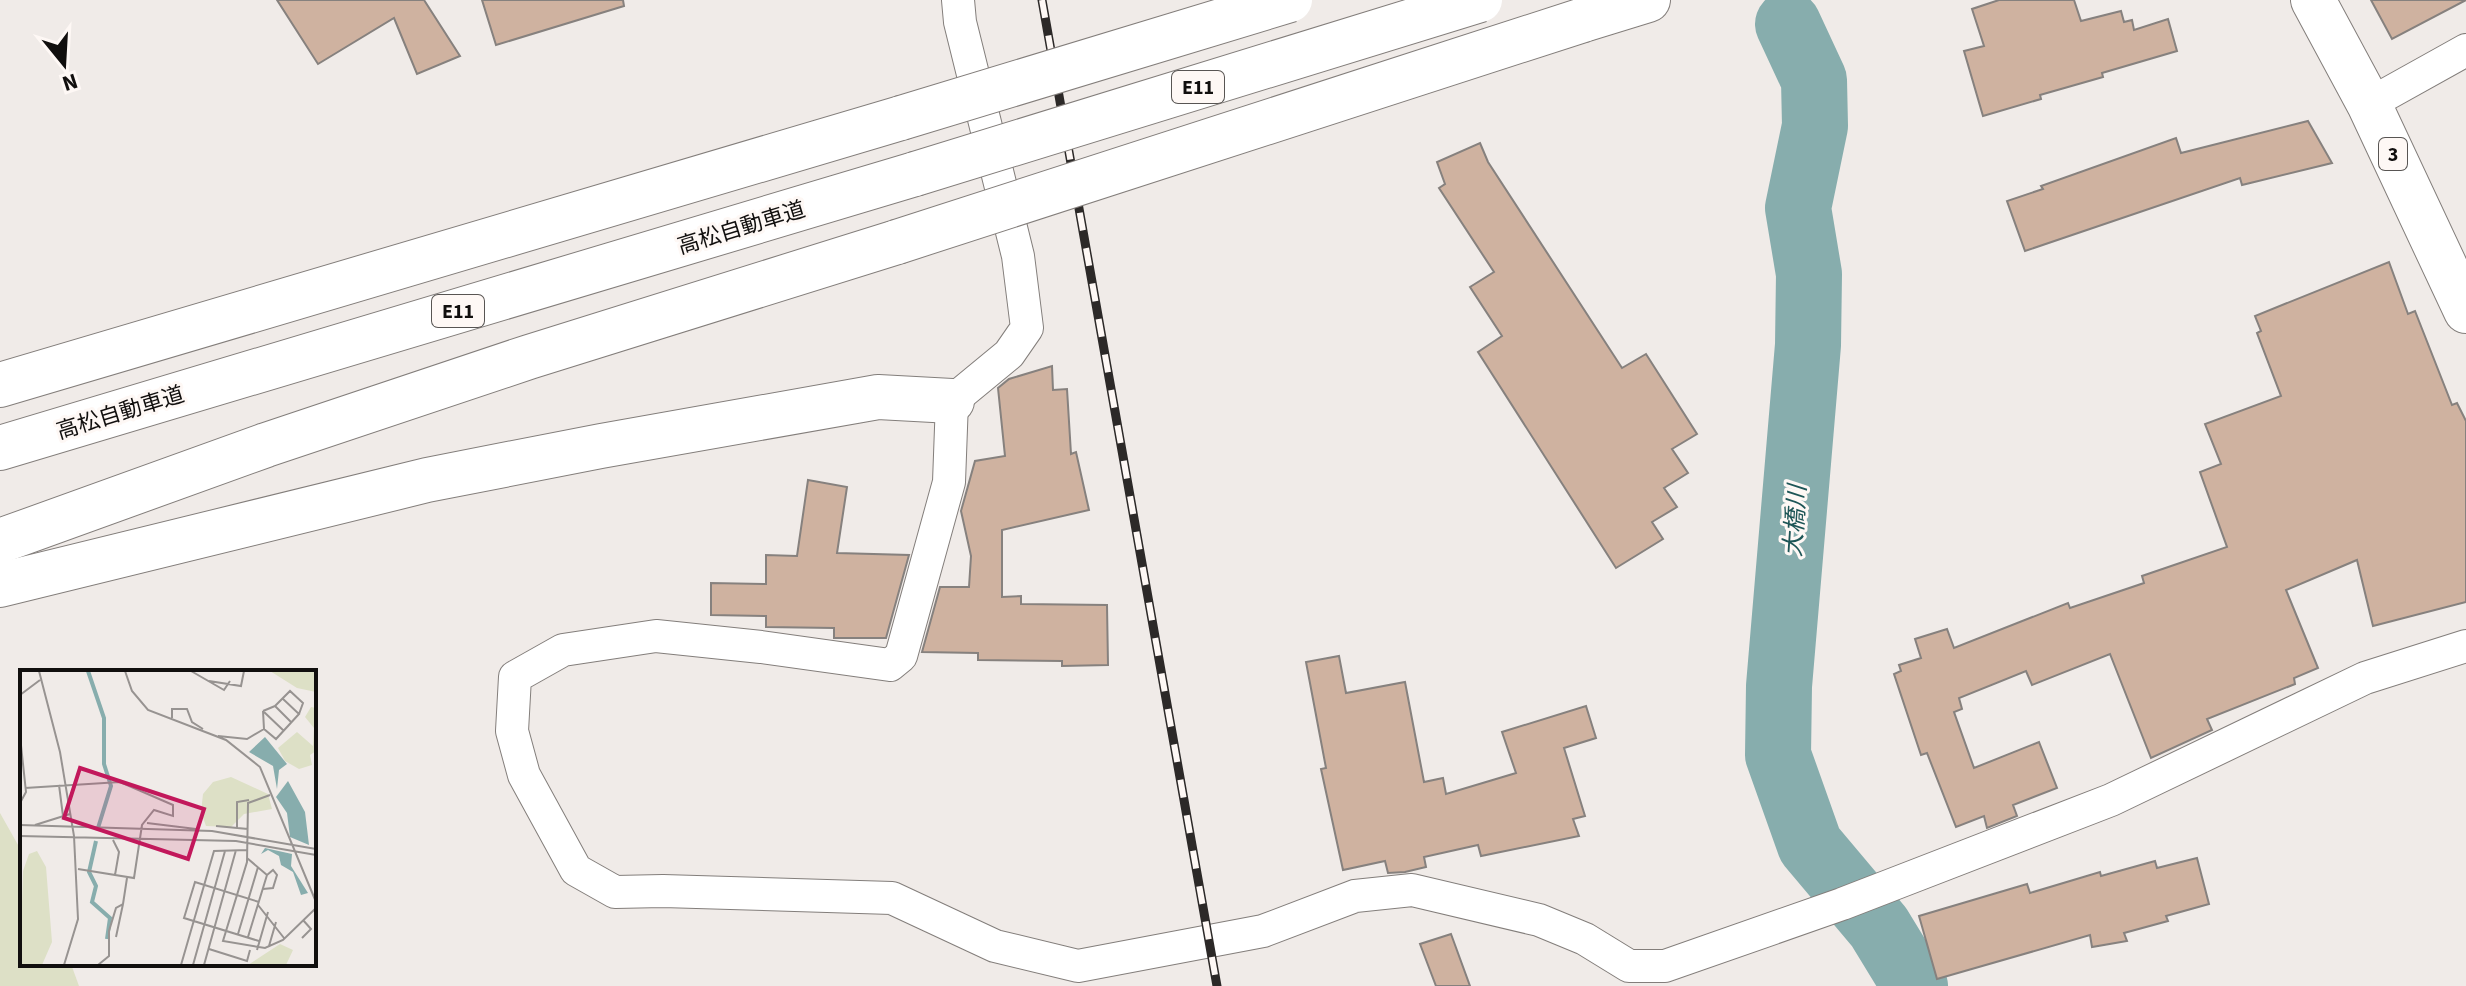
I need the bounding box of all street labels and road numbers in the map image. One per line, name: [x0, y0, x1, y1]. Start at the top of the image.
road number: E11: [1172, 71, 1224, 103]
road number: 3: [2379, 138, 2407, 170]
street label: 高松自動車道: [673, 193, 809, 263]
road number: E11: [432, 295, 484, 327]
street label: 高松自動車道: [52, 378, 188, 448]

